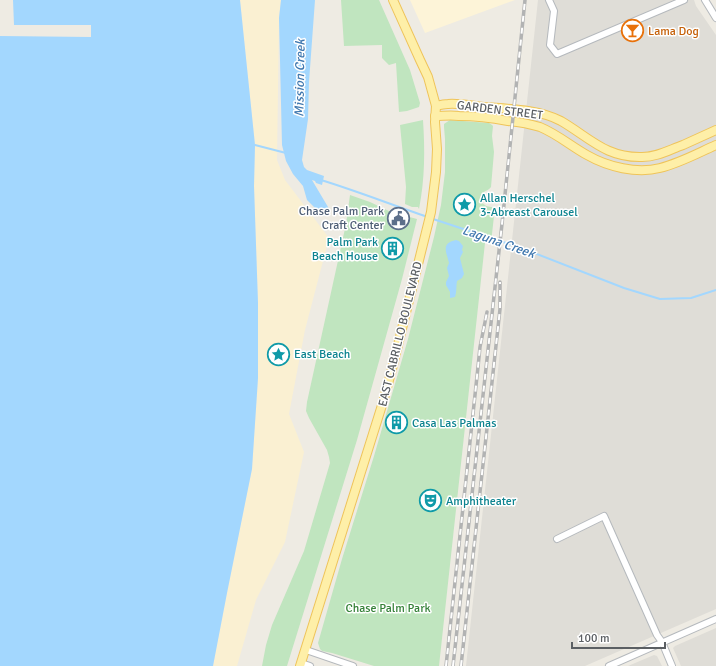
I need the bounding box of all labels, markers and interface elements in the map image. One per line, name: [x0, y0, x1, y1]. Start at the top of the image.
bar icon: Lama Dog: [619, 18, 645, 44]
place label: Lama Dog: [648, 24, 699, 39]
water label: Mission Creek: [291, 38, 309, 117]
street label: GARDEN STREET: [456, 98, 544, 123]
place label: Allan Herschel 3-Abreast Carousel: [480, 191, 578, 220]
place icon: Allan Herschel 3-Abreast Carousel: [451, 192, 477, 218]
place label: Chase Palm Park Craft Center: [299, 204, 385, 233]
public building icon: Chase Palm Park Craft Center: [386, 205, 412, 231]
water label: Laguna Creek: [460, 222, 538, 262]
place label: Palm Park Beach House: [312, 235, 378, 264]
building icon: Palm Park Beach House: [380, 236, 406, 262]
street label: EAST CABRILLO BOULEVARD: [375, 260, 426, 408]
place icon: East Beach: [266, 341, 292, 367]
place label: East Beach: [294, 347, 350, 362]
building icon: Casa Las Palmas: [384, 410, 410, 436]
place label: Casa Las Palmas: [412, 416, 496, 431]
theatre icon: Amphitheater: [417, 488, 443, 514]
place label: Amphitheater: [446, 494, 517, 509]
park label: Chase Palm Park: [345, 601, 431, 616]
scale bar: [572, 624, 665, 650]
text: 100 m: [578, 631, 610, 646]

